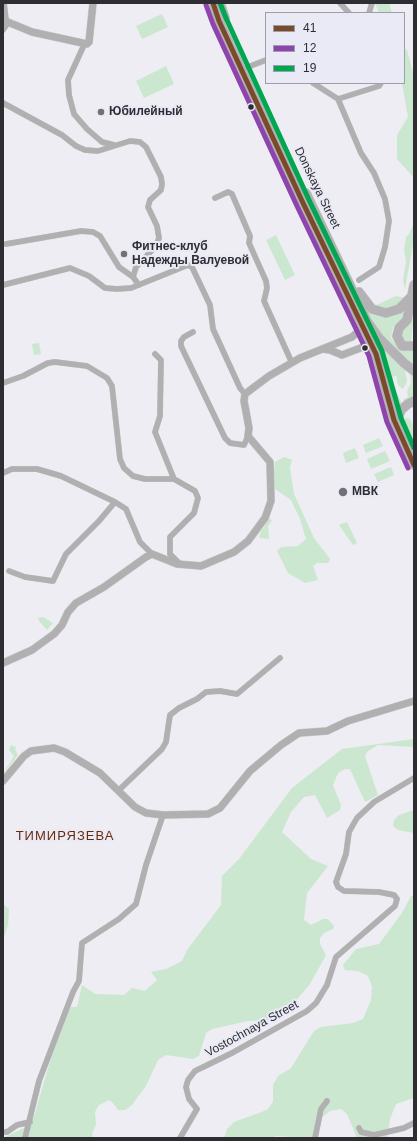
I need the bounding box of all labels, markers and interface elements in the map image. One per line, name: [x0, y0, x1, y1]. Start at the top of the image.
legend: [265, 12, 405, 84]
text: 41: [303, 21, 316, 35]
text: 12: [303, 41, 316, 55]
text: 19: [303, 61, 316, 75]
unlabelled marker: [246, 102, 256, 112]
place label: Юбилейный: [109, 105, 183, 119]
marker: Юбилейный: [96, 107, 106, 117]
street label: Donskaya Street: [291, 145, 343, 231]
place label: Фитнес-клуб Надежды Валуевой: [132, 240, 249, 268]
marker: Фитнес-клуб Надежды Валуевой: [119, 249, 129, 259]
unlabelled marker: [360, 343, 370, 353]
place label: МВК: [352, 485, 378, 499]
marker: МВК: [337, 486, 349, 498]
district label: ТИМИРЯЗЕВА: [16, 828, 114, 844]
street label: Vostochnaya Street: [203, 997, 301, 1061]

